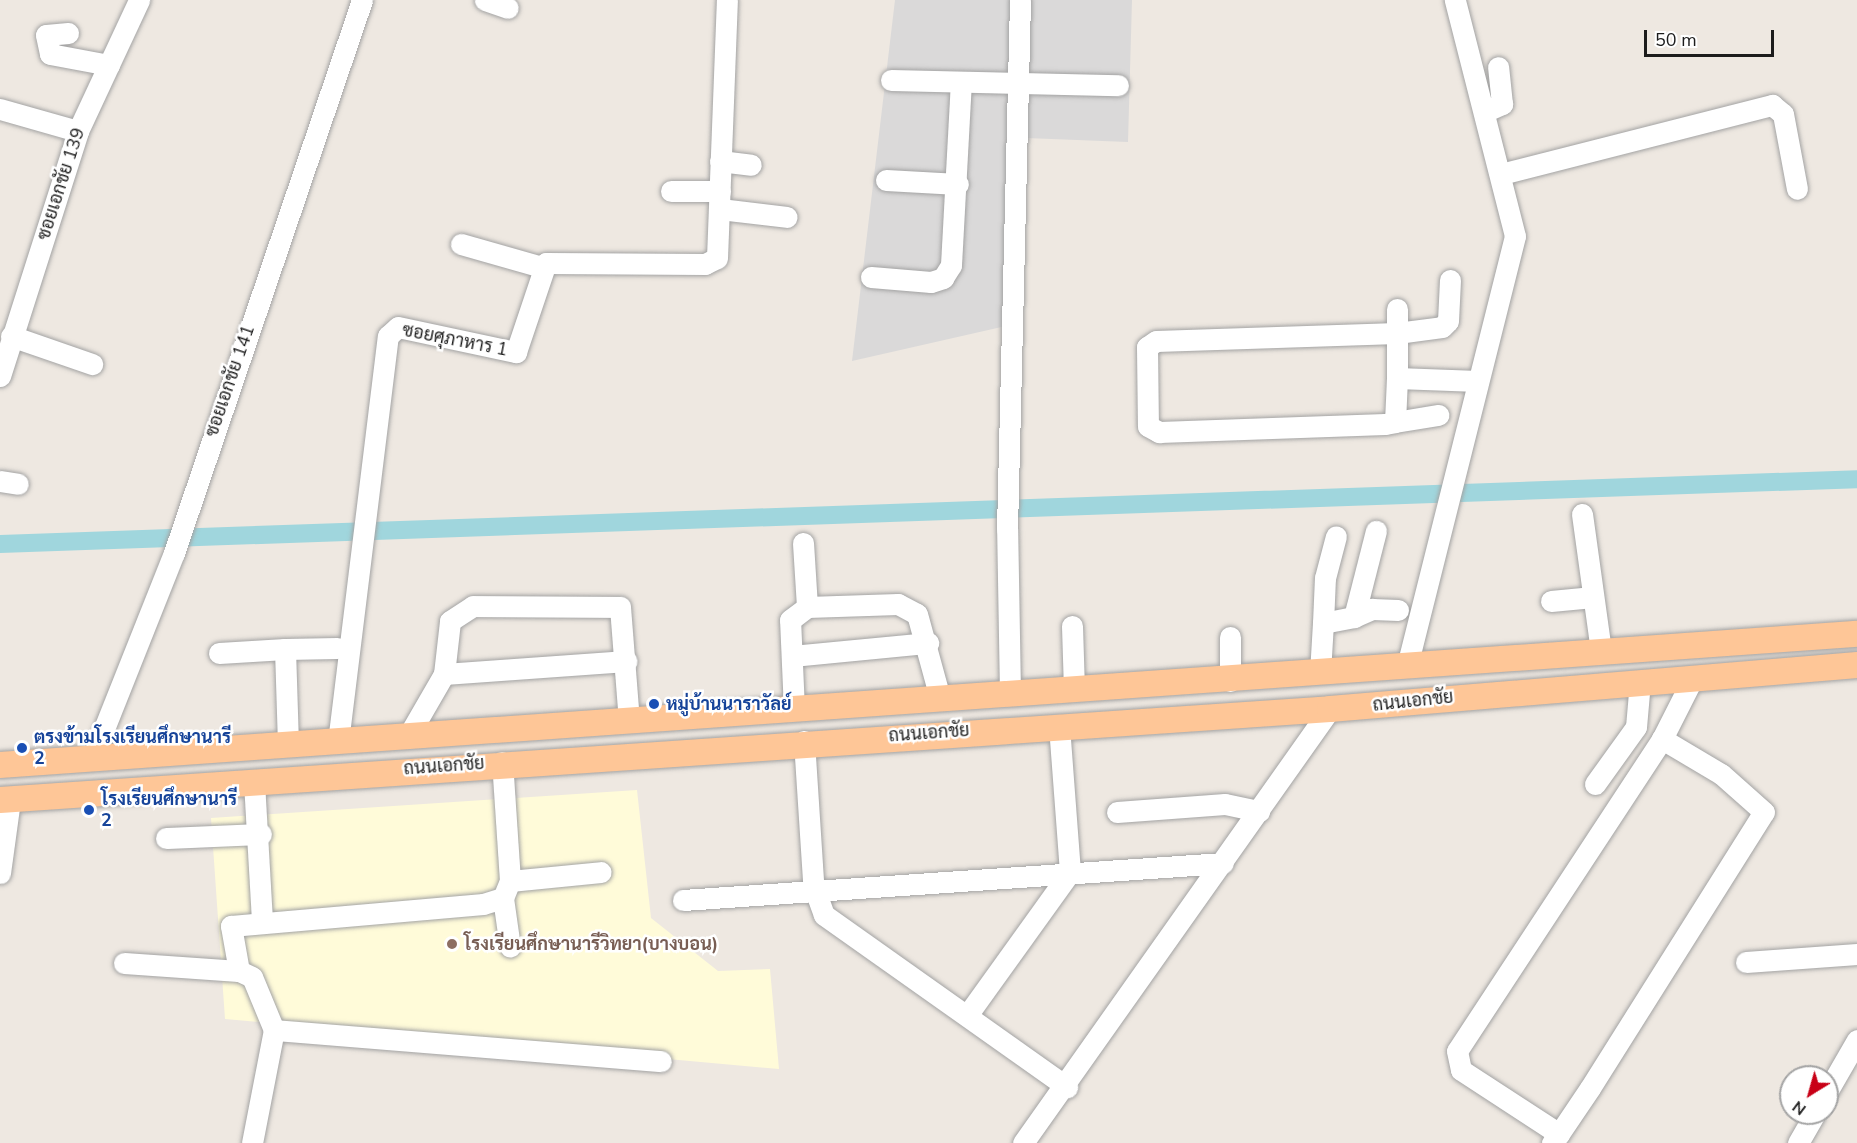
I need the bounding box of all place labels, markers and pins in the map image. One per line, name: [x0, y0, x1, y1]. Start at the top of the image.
place label: หมู่บ้านนาราวัลย์: [666, 693, 792, 715]
marker: หมู่บ้านนาราวัลย์: [647, 697, 661, 711]
place label: ตรงข้ามโรงเรียนศึกษานารี 2: [34, 727, 231, 770]
marker: ตรงข้ามโรงเรียนศึกษานารี 2: [15, 741, 29, 755]
place label: โรงเรียนศึกษานารี 2: [101, 789, 237, 832]
marker: โรงเรียนศึกษานารี 2: [82, 803, 96, 817]
place label: โรงเรียนศึกษานารีวิทยา(บางบอน): [464, 933, 718, 955]
marker: โรงเรียนศึกษานารีวิทยา(บางบอน): [445, 937, 459, 951]

